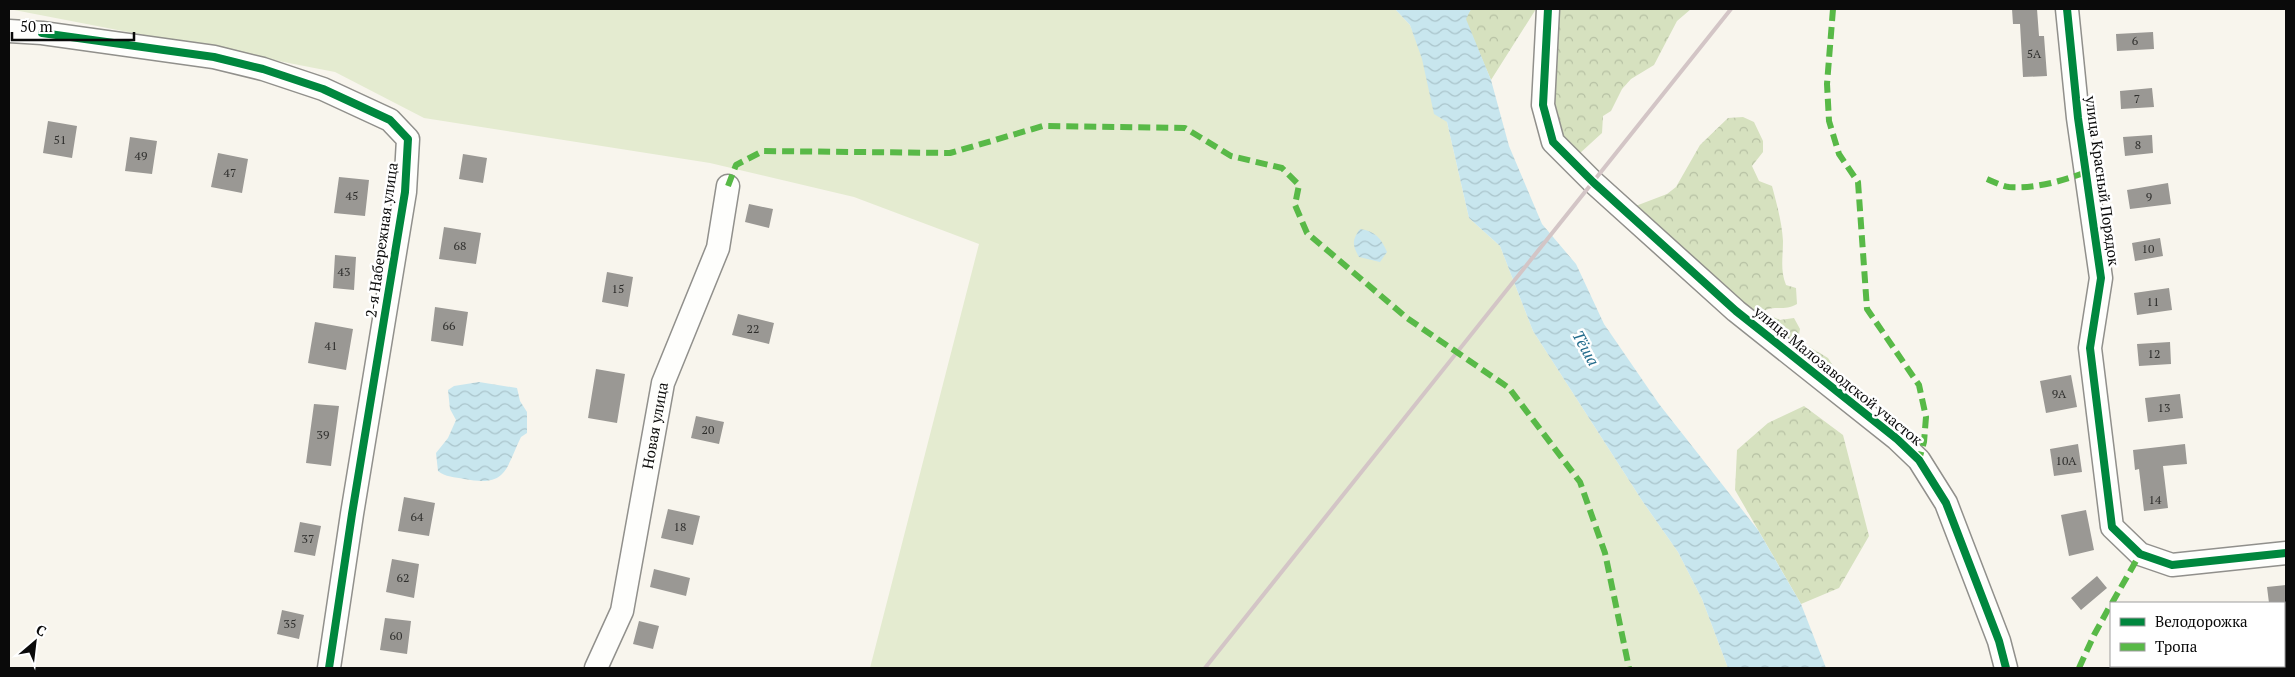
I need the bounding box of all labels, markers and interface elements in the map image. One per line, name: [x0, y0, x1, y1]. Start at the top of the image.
scale bar: [12, 10, 135, 42]
text: 50 m: [20, 16, 53, 36]
house number: 6: [2132, 33, 2139, 48]
house number: 5А: [2027, 46, 2042, 61]
house number: 7: [2134, 91, 2140, 106]
street label: улица Красный Порядок: [2081, 94, 2125, 268]
house number: 51: [54, 132, 66, 147]
house number: 8: [2135, 137, 2141, 152]
house number: 49: [135, 148, 147, 163]
street label: 2-я Набережная улица: [360, 161, 402, 319]
house number: 47: [224, 165, 236, 180]
house number: 45: [346, 188, 358, 203]
house number: 9: [2146, 189, 2152, 204]
house number: 68: [454, 238, 466, 253]
house number: 10: [2142, 241, 2154, 256]
house number: 43: [338, 264, 350, 279]
house number: 15: [612, 281, 624, 296]
house number: 11: [2147, 294, 2159, 309]
street label: улица Малозаводской участок: [1749, 300, 1928, 450]
house number: 66: [443, 318, 456, 333]
house number: 22: [747, 321, 759, 336]
water label: Тёша: [1567, 326, 1605, 370]
house number: 41: [325, 338, 337, 353]
house number: 12: [2148, 346, 2160, 361]
street label: Новая улица: [637, 380, 672, 470]
house number: 9А: [2052, 386, 2067, 401]
house number: 13: [2158, 400, 2170, 415]
house number: 20: [702, 422, 714, 437]
house number: 39: [317, 427, 329, 442]
house number: 10А: [2056, 453, 2077, 468]
house number: 14: [2149, 492, 2162, 507]
house number: 64: [411, 509, 424, 524]
house number: 18: [674, 519, 686, 534]
house number: 37: [302, 531, 314, 546]
house number: 62: [397, 570, 409, 585]
legend: [2110, 602, 2285, 667]
text: Велодорожка: [2155, 611, 2248, 631]
house number: 35: [284, 616, 296, 631]
north arrow: [10, 617, 60, 667]
text: С: [33, 620, 50, 641]
house number: 60: [390, 628, 402, 643]
text: Тропа: [2155, 636, 2198, 656]

